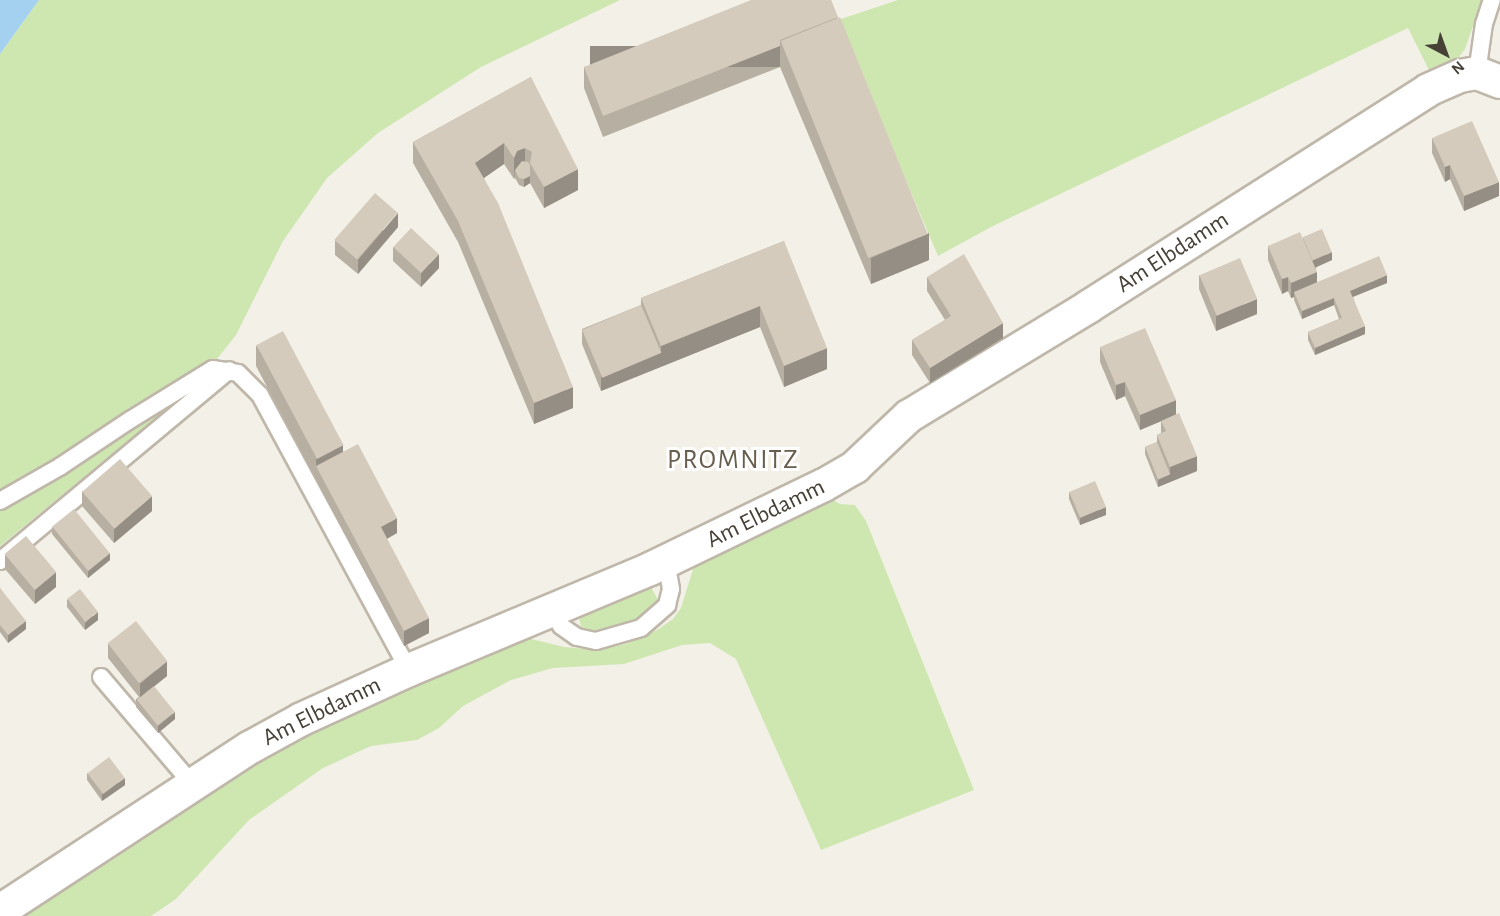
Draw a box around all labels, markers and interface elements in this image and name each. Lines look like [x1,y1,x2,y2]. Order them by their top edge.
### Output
north arrow [1416,24,1476,84]
text: N [1448,58,1467,77]
street label: Am Elbdamm [1111,206,1235,300]
district label: PROMNITZ [667,444,799,476]
street label: Am Elbdamm [702,473,830,555]
street label: Am Elbdamm [258,671,386,753]

